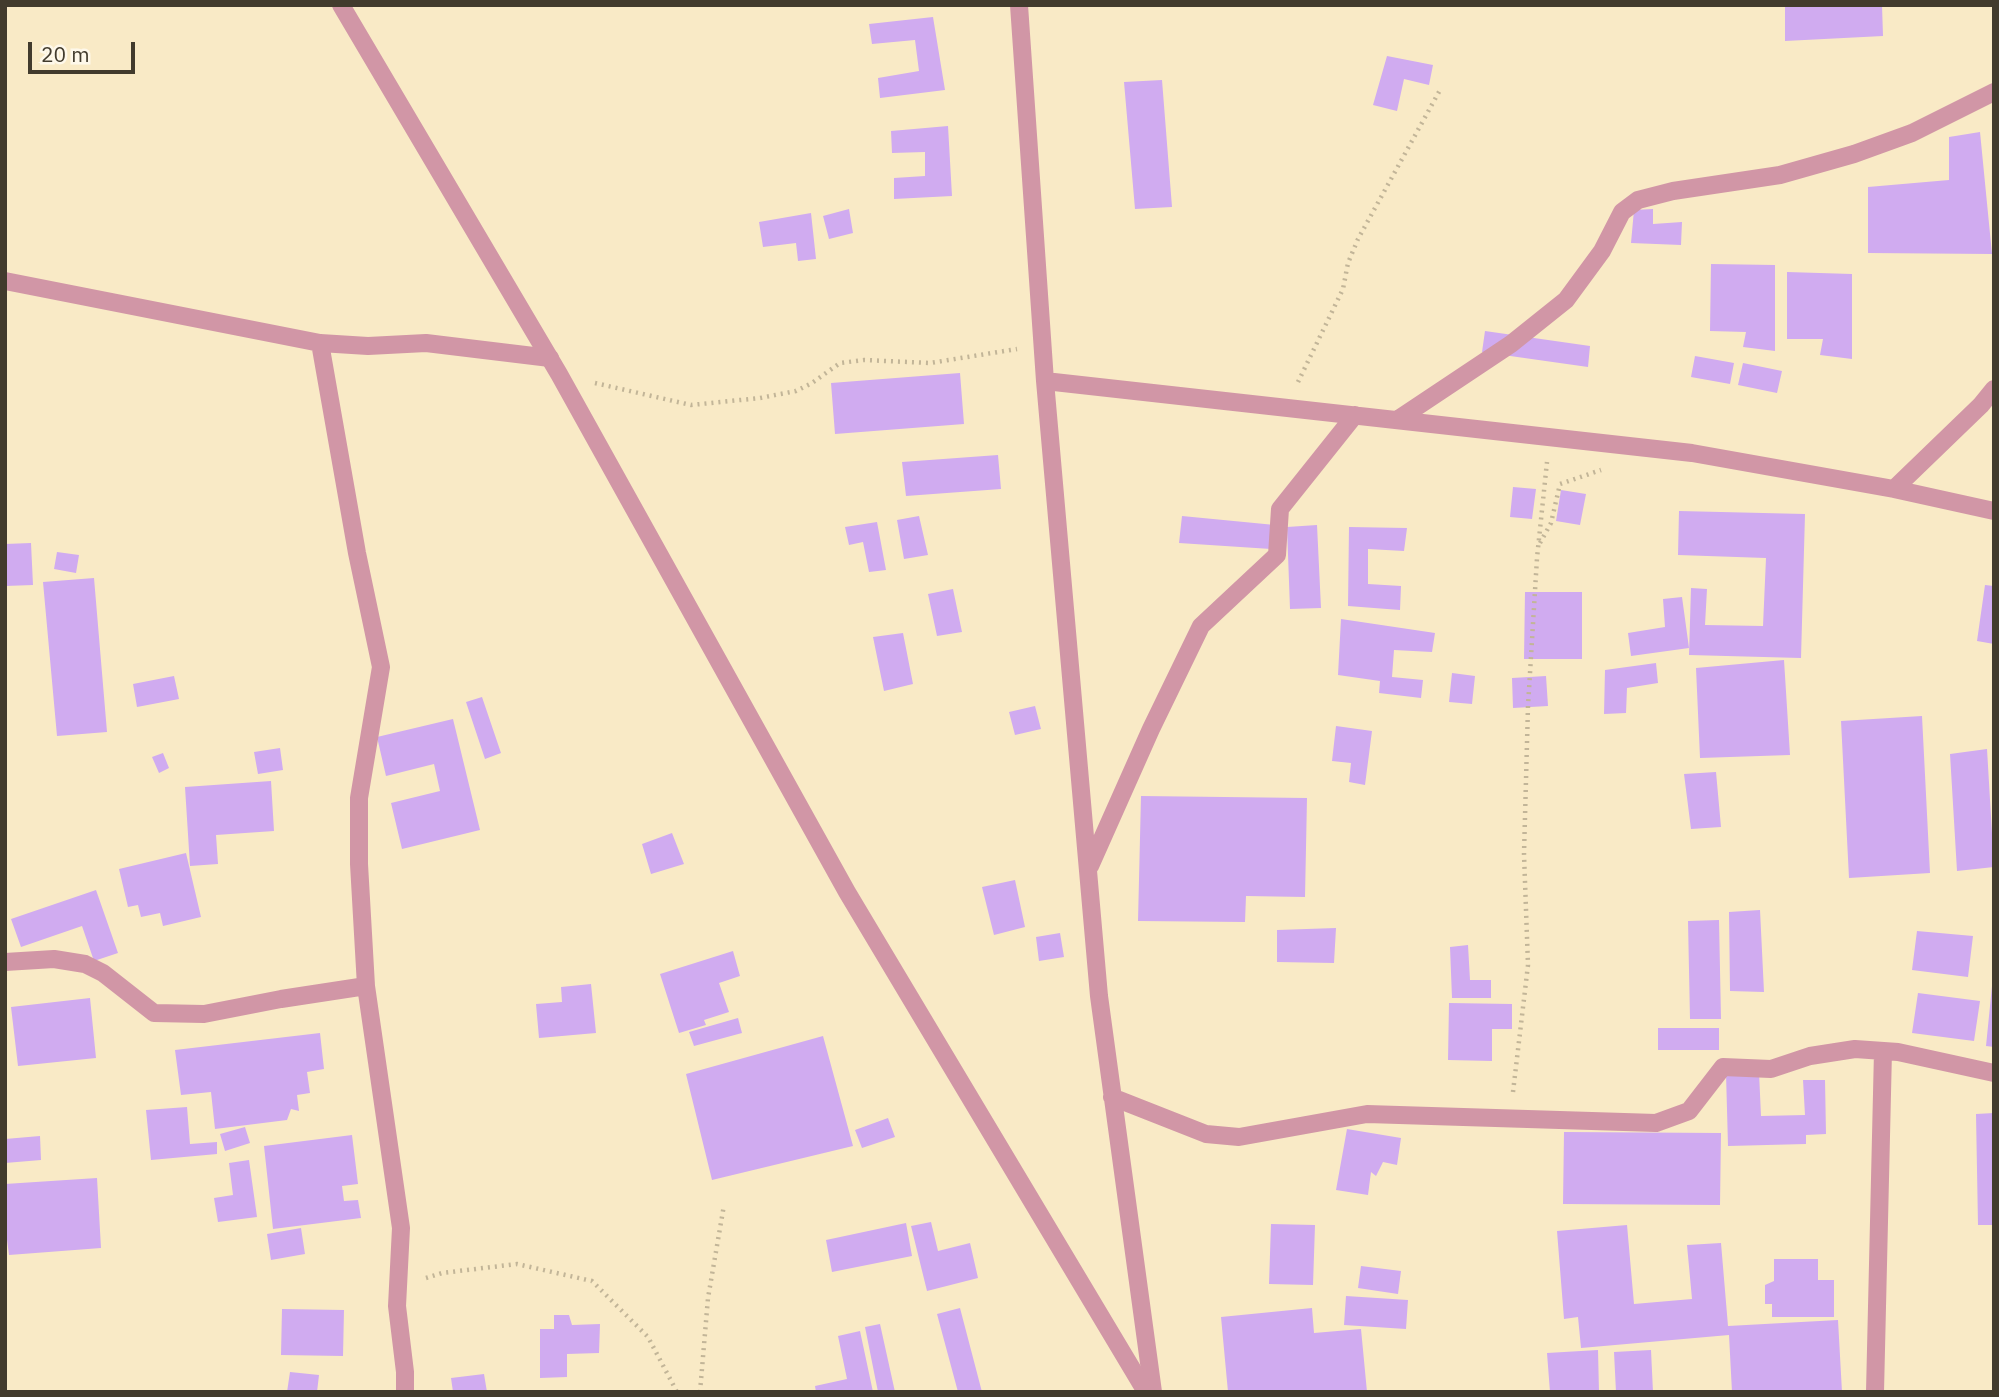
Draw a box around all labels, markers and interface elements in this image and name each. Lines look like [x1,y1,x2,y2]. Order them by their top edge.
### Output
scale bar [32,28,138,72]
text: 20 m [41,40,90,68]

